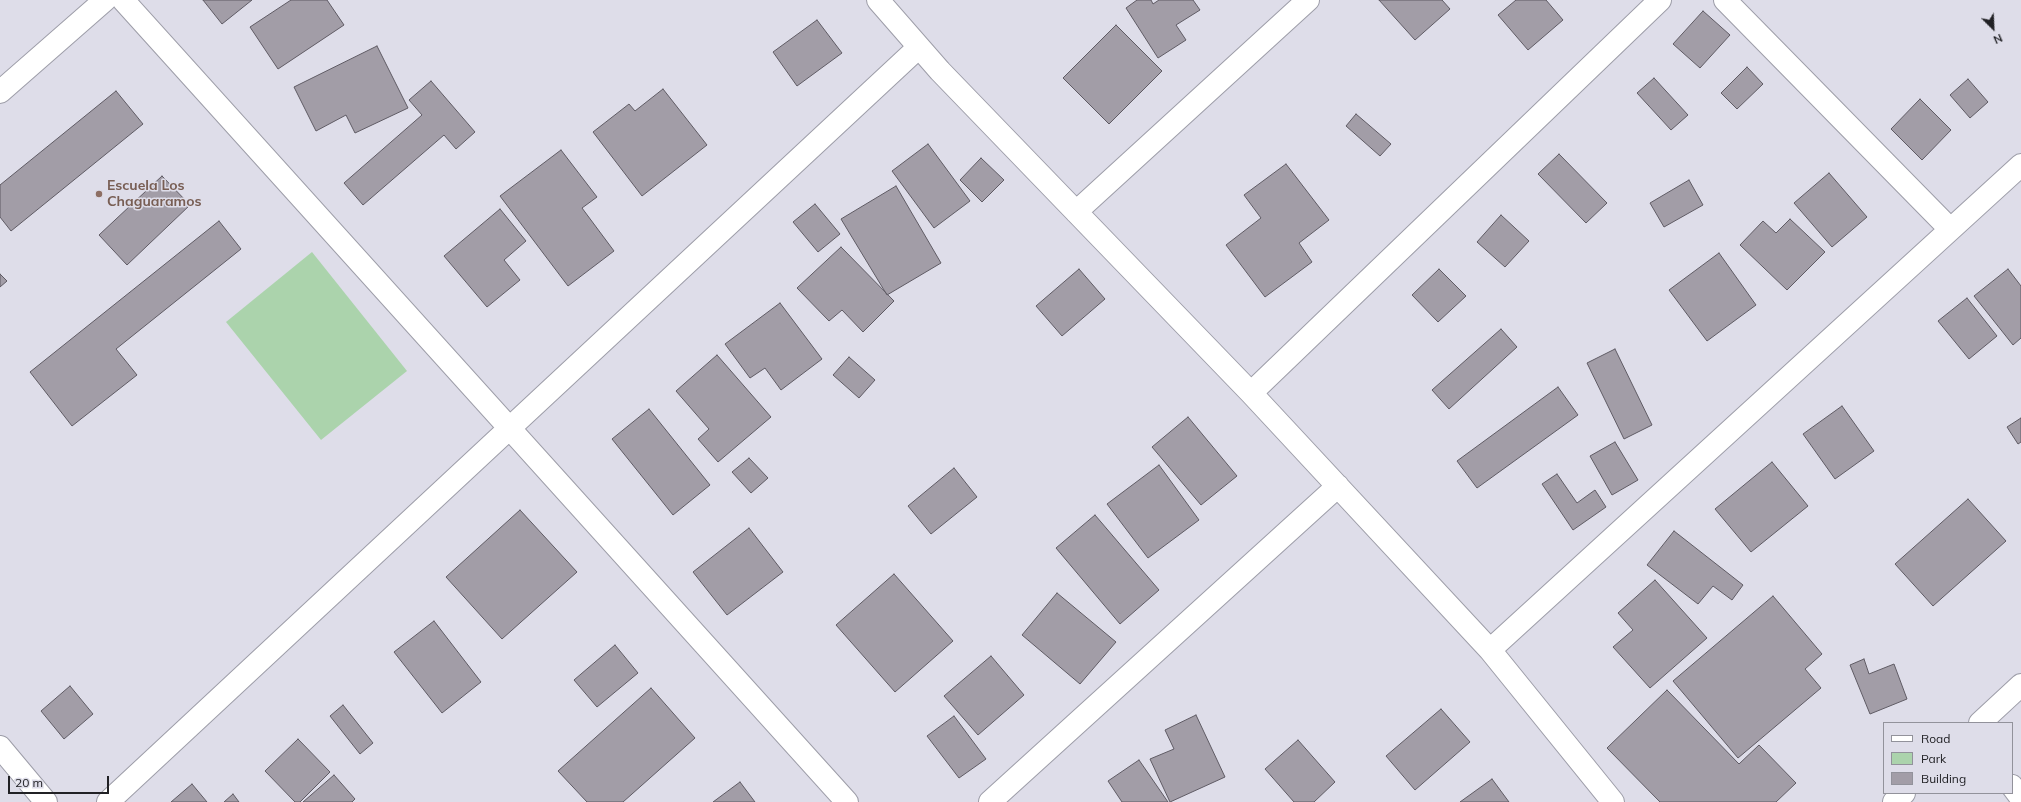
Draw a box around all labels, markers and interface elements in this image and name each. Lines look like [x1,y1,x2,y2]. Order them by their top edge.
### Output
north arrow [1973,8,2013,48]
text: N [1991,31,2005,47]
place label: Escuela Los Chaguaramos [107,178,201,210]
marker: Escuela Los Chaguaramos [94,189,104,199]
legend [1883,722,2013,794]
text: Road [1921,731,1950,746]
text: Park [1921,751,1946,766]
scale bar [10,768,111,794]
text: Building [1921,771,1966,786]
text: 20 m [15,775,43,790]

